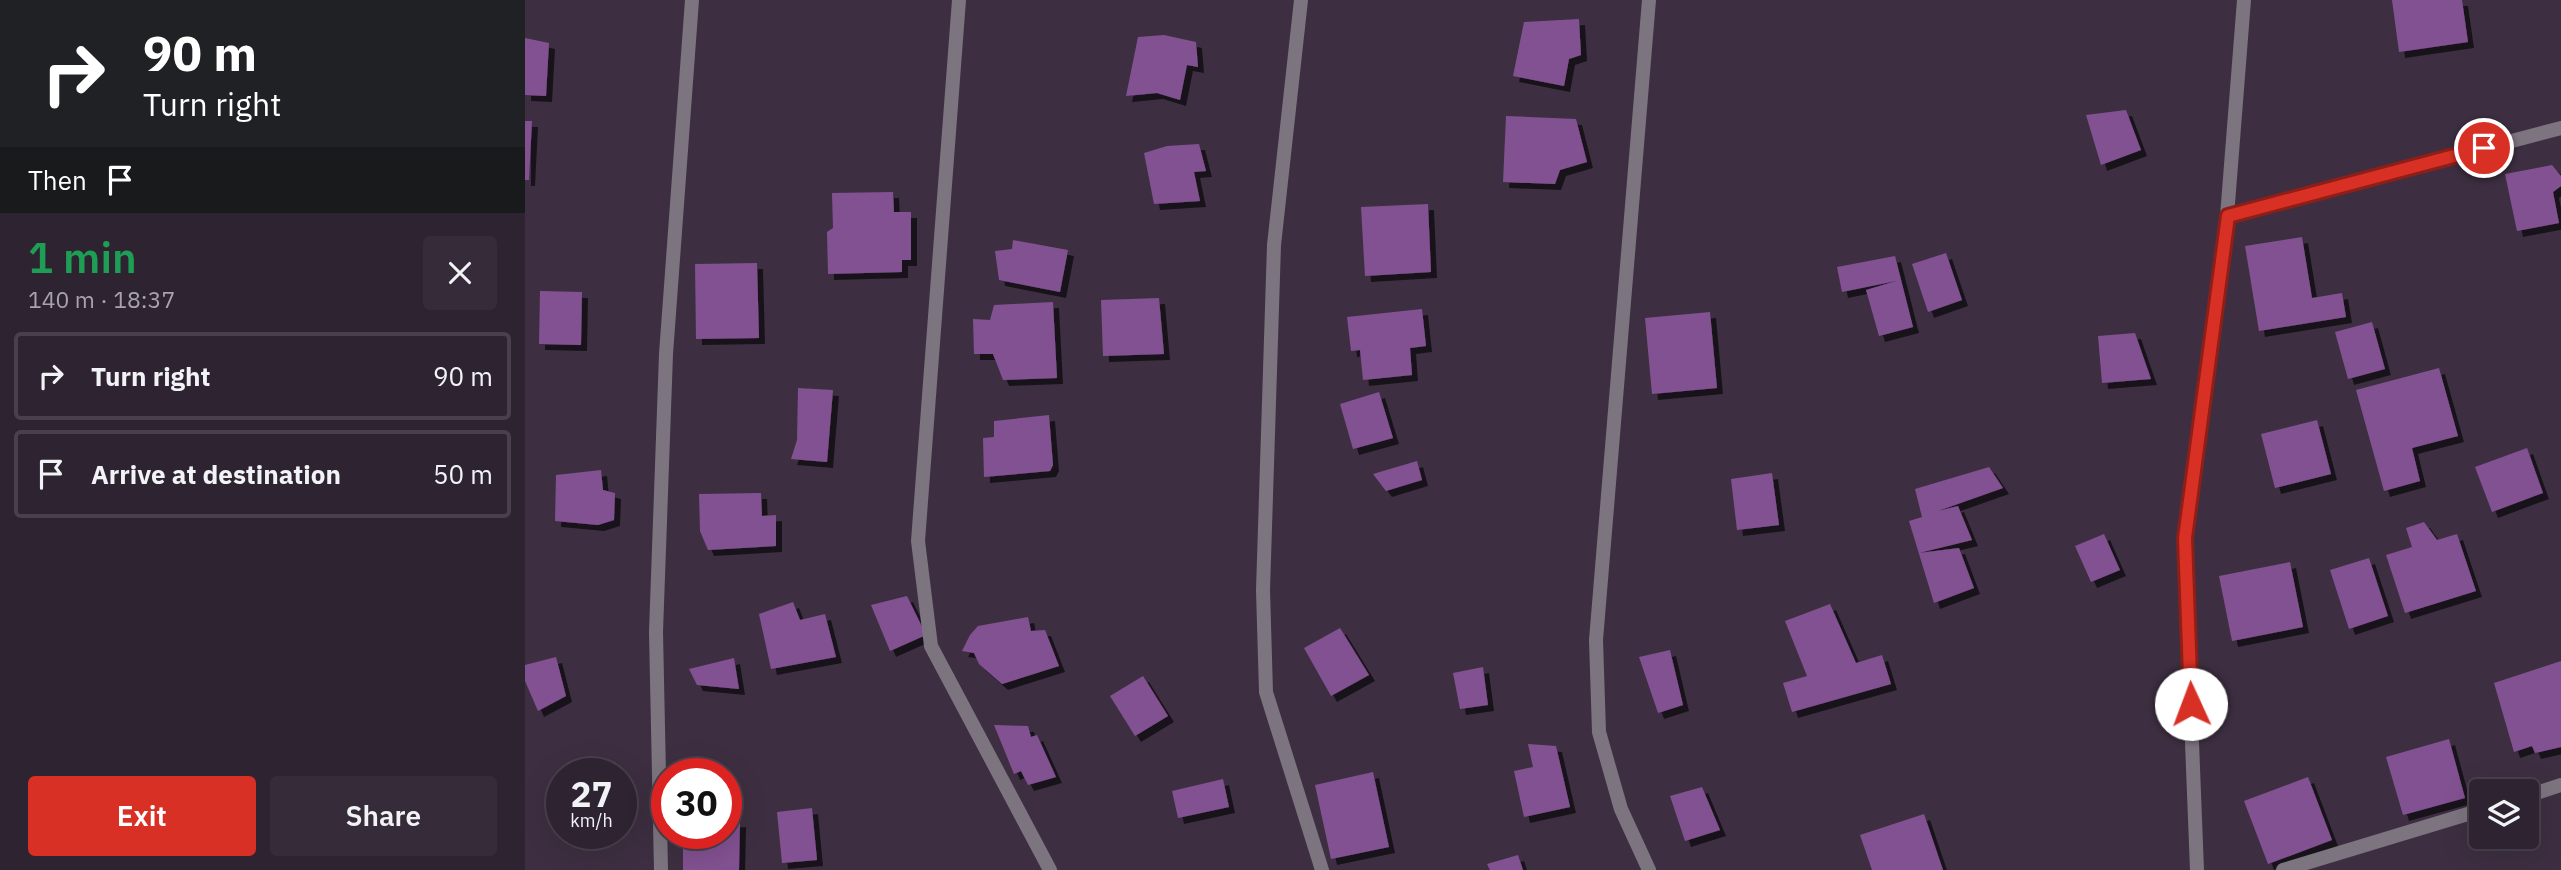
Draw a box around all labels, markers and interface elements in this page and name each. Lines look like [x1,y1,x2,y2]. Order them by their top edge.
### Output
text: 90 m [143,21,257,84]
icon: right [28,28,119,119]
text: Turn right [143,83,281,125]
pin [2454,118,2514,178]
icon: arrive [2465,129,2503,167]
icon: arrive [101,161,139,199]
text: Then [28,163,87,197]
text: 1 min [28,230,137,285]
button: close [423,236,497,310]
text: 140 m · 18:37 [28,284,175,314]
icon: right [32,357,70,395]
text: Turn right [91,359,210,393]
text: 90 m [433,359,493,393]
icon: arrive [32,455,70,493]
text: Arrive at destination [91,457,341,491]
text: 50 m [433,457,493,491]
position arrow [2154,667,2228,741]
speed limit sign: 30 [651,758,742,849]
text: 27 [570,771,613,817]
button: Exit [28,776,256,856]
button: Share [270,776,497,856]
map controls [2469,779,2539,849]
button: layers [2469,779,2539,849]
text: km/h [570,809,613,832]

